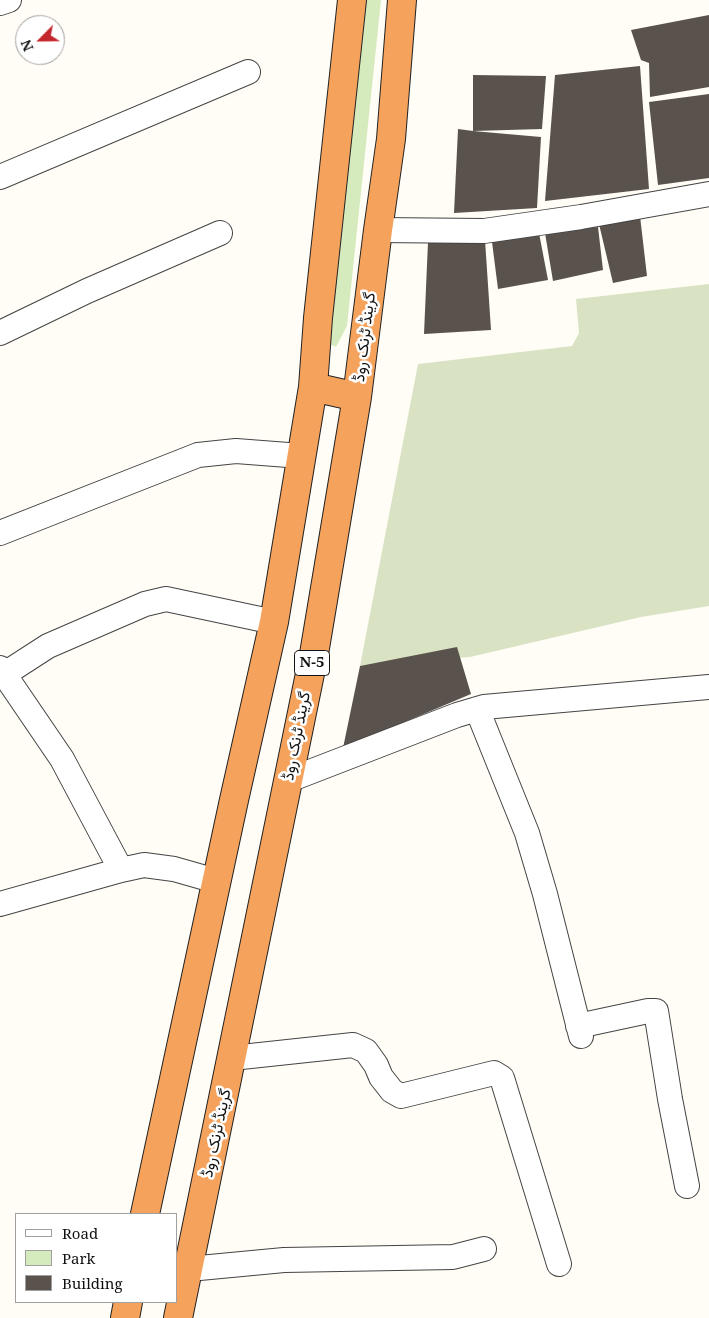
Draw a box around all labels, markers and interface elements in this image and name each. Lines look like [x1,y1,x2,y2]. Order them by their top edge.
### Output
north arrow [15,15,65,65]
text: N [16,37,38,54]
street label: گرینڈ ٹرنک روڈ [350,291,380,383]
road number: N-5 [294,650,330,676]
street label: گرینڈ ٹرنک روڈ [279,690,315,782]
street label: گرینڈ ٹرنک روڈ [198,1087,236,1179]
legend [15,1213,178,1303]
text: Road [62,1223,98,1243]
text: Park [62,1248,95,1268]
text: Building [62,1273,123,1293]

